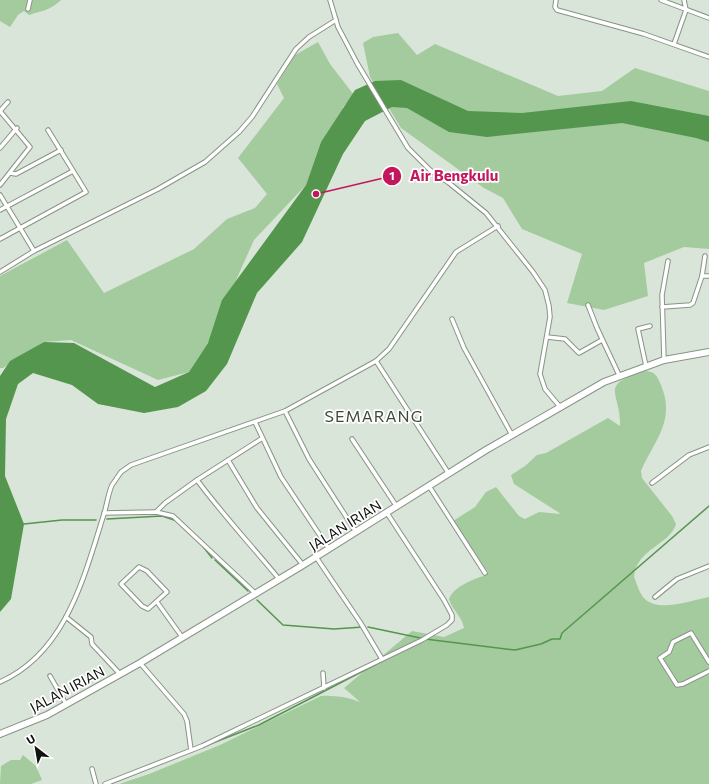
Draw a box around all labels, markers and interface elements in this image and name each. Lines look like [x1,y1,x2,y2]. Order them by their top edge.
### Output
callout: Air Bengkulu [382,163,507,190]
text: Air Bengkulu [410,166,498,184]
text: 1 [389,168,395,182]
district label: SEMARANG [325,406,423,425]
street label: JALAN IRIAN [306,496,384,554]
street label: JALAN IRIAN [27,662,107,716]
north arrow [16,728,56,768]
text: U [24,731,37,747]

